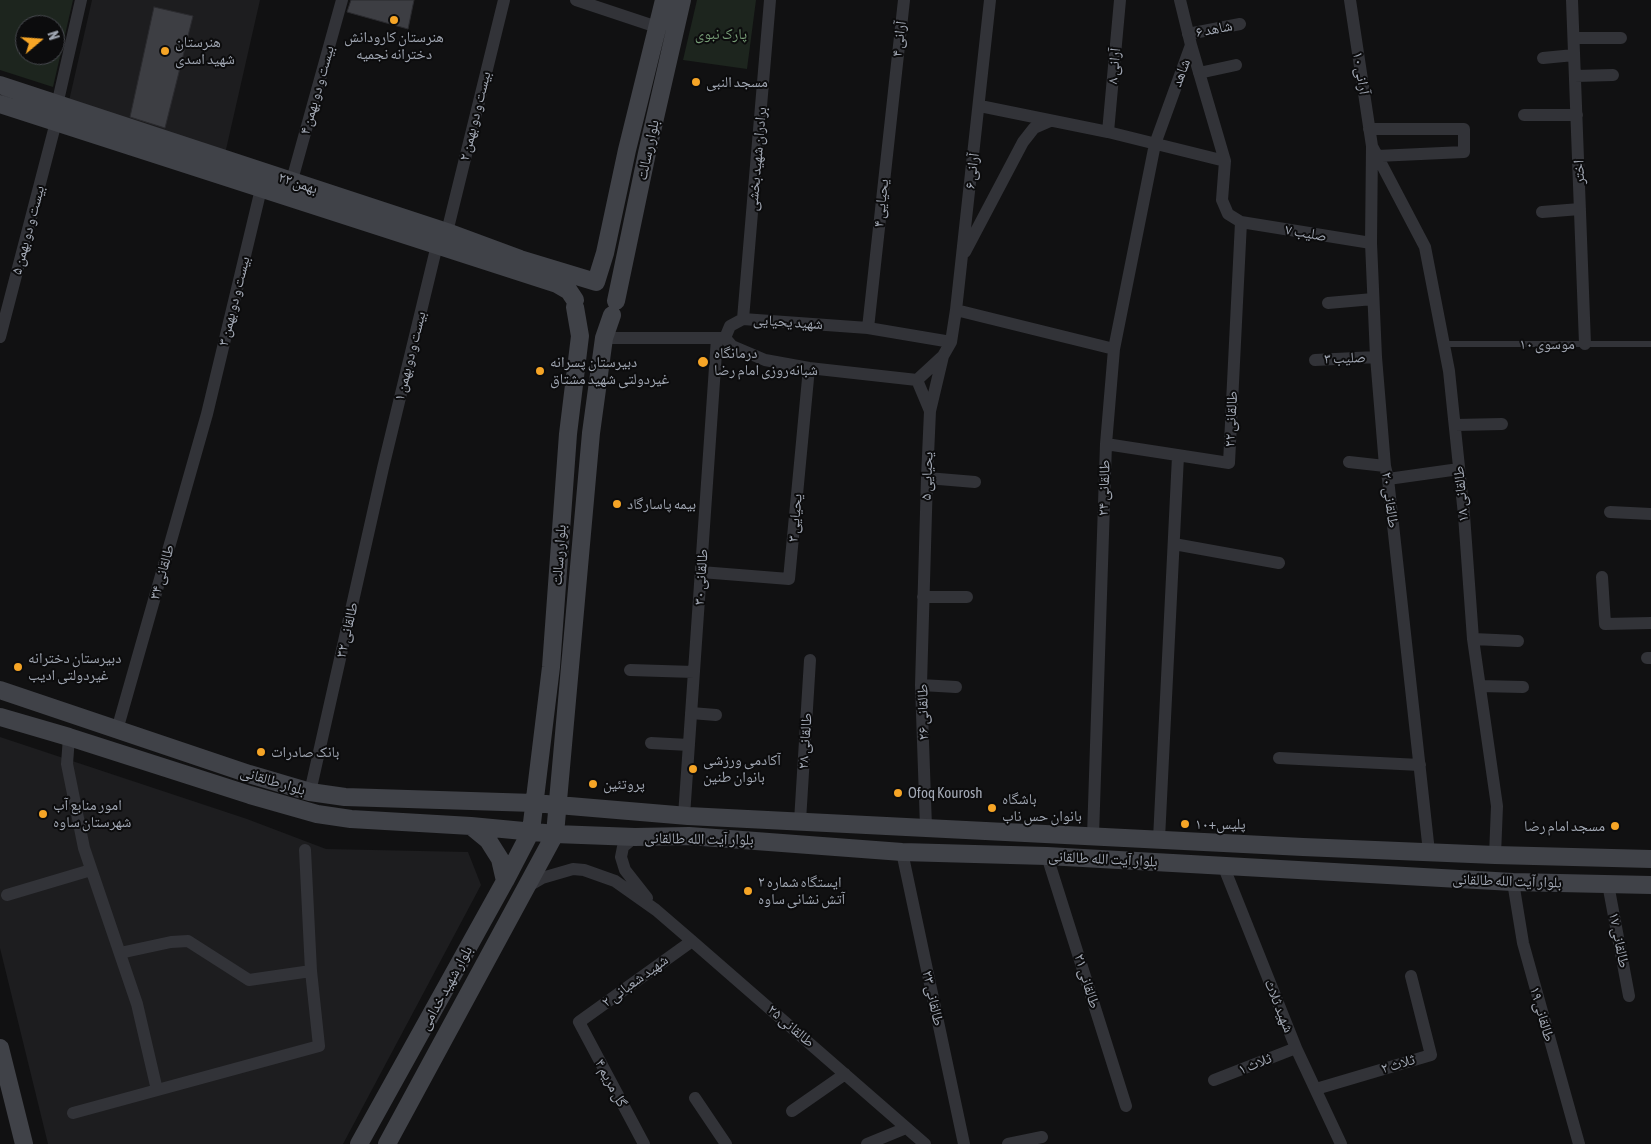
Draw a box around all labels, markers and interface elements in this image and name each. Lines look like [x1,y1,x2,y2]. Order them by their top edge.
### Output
marker: هنرستان کارودانش دخترانه نجمیه [388,14,400,26]
north arrow [15,15,65,65]
street label: شاهد ۶ [1194,17,1234,41]
street label: آرانی ۴ [888,20,910,58]
park label: پارک نبوی [695,25,747,43]
place label: هنرستان کارودانش دخترانه نجمیه [344,28,444,63]
text: N [44,29,62,42]
place label: هنرستان شهید اسدی [175,33,235,68]
street label: بیست و دو بهمن ۴ [296,43,338,137]
marker: هنرستان شهید اسدی [159,45,171,57]
street label: آرانی ۸ [1103,47,1125,85]
street label: آرانی ۱۰ [1349,50,1373,96]
street label: شاهد [1168,57,1194,89]
street label: بیست و دو بهمن ۲ [455,69,495,163]
place label: مسجد النبی [706,73,768,91]
marker: مسجد النبی [690,76,702,88]
street label: برادران شهید بخشی [743,106,771,212]
street label: بلوار رسالت [633,118,663,182]
street label: آرانی ۶ [961,152,983,190]
street label: اختر [1570,159,1588,185]
street label: ۲۲ بهمن [276,168,320,198]
street label: یحیایی ۴ [870,178,892,228]
street label: بیست و دو بهمن ۵ [7,183,49,277]
street label: صلیب ۷ [1284,220,1328,246]
street label: بیست و دو بهمن ۳ [214,254,254,348]
street label: بیست و دو بهمن ۱ [390,309,430,403]
street label: شهید یحیایی [752,311,824,333]
street label: موسوی ۱۰ [1519,335,1575,353]
place label: درمانگاه شبانه‌روزی امام رضا [714,344,818,379]
street label: صلیب ۳ [1324,348,1366,368]
place label: دبیرستان پسرانه غیردولتی شهید مشتاق [550,353,669,388]
marker: درمانگاه شبانه‌روزی امام رضا [696,355,710,369]
marker: دبیرستان پسرانه غیردولتی شهید مشتاق [534,365,546,377]
street label: طالقانی ۲۲ [1221,390,1241,448]
street label: یحیایی ۵ [917,451,937,501]
street label: طالقانی ۲۴ [1094,459,1114,517]
street label: طالقانی ۱۸ [1450,465,1472,523]
street label: طالقانی ۲۰ [1378,471,1402,529]
street label: یحیایی ۳ [784,493,806,543]
place label: بیمه پاسارگاد [627,495,696,513]
marker: بیمه پاسارگاد [611,498,623,510]
street label: بلوار رسالت [548,524,570,586]
street label: طالقانی ۳۴ [146,542,178,602]
street label: طالقانی ۳۰ [690,548,712,606]
street label: طالقانی ۳۲ [332,600,362,660]
place label: دبیرستان دخترانه غیردولتی ادیب [28,649,121,684]
marker: دبیرستان دخترانه غیردولتی ادیب [12,661,24,673]
street label: طالقانی ۲۶ [914,684,932,740]
street label: طالقانی ۲۸ [794,712,816,770]
place label: بانک صادرات [271,743,339,761]
marker: بانک صادرات [255,746,267,758]
place label: آکادمی ورزشی بانوان طنین [703,751,781,786]
street label: بلوار طالقانی [238,763,308,799]
marker: آکادمی ورزشی بانوان طنین [687,763,699,775]
place label: پروتئین [603,775,645,793]
marker: پروتئین [587,778,599,790]
place label: Ofoq Kourosh [908,784,983,802]
marker: Ofoq Kourosh [892,787,904,799]
place label: باشگاه بانوان حس ناب [1002,790,1082,825]
place label: امور منابع آب شهرستان ساوه [53,796,131,831]
marker: باشگاه بانوان حس ناب [986,802,998,814]
marker: امور منابع آب شهرستان ساوه [37,808,49,820]
place label: پلیس+۱۰ [1195,815,1246,833]
place label: مسجد امام رضا [1524,817,1605,835]
marker: پلیس+۱۰ [1179,818,1191,830]
marker: مسجد امام رضا [1609,820,1621,832]
street label: بلوار آیت الله طالقانی [644,829,754,849]
street label: بلوار آیت الله طالقانی [1048,847,1158,871]
street label: بلوار آیت الله طالقانی [1452,870,1562,892]
place label: ایستگاه شماره ۲ آتش نشانی ساوه [758,873,845,908]
marker: ایستگاه شماره ۲ آتش نشانی ساوه [742,885,754,897]
street label: طالقانی ۱۷ [1605,911,1633,969]
street label: بلوار شهید خدامی [415,943,477,1033]
street label: شهید شعبانی ۲ [598,951,672,1011]
street label: طالقانی ۲۱ [1070,951,1104,1011]
street label: طالقانی ۲۳ [918,969,948,1027]
street label: شهید ثلاث [1260,977,1298,1035]
street label: طالقانی ۱۹ [1526,984,1558,1044]
street label: طالقانی ۲۵ [764,1001,818,1051]
street label: ثلاث ۱ [1236,1049,1274,1079]
street label: ثلاث ۲ [1379,1050,1417,1078]
street label: گل مریم ۴ [591,1056,631,1110]

